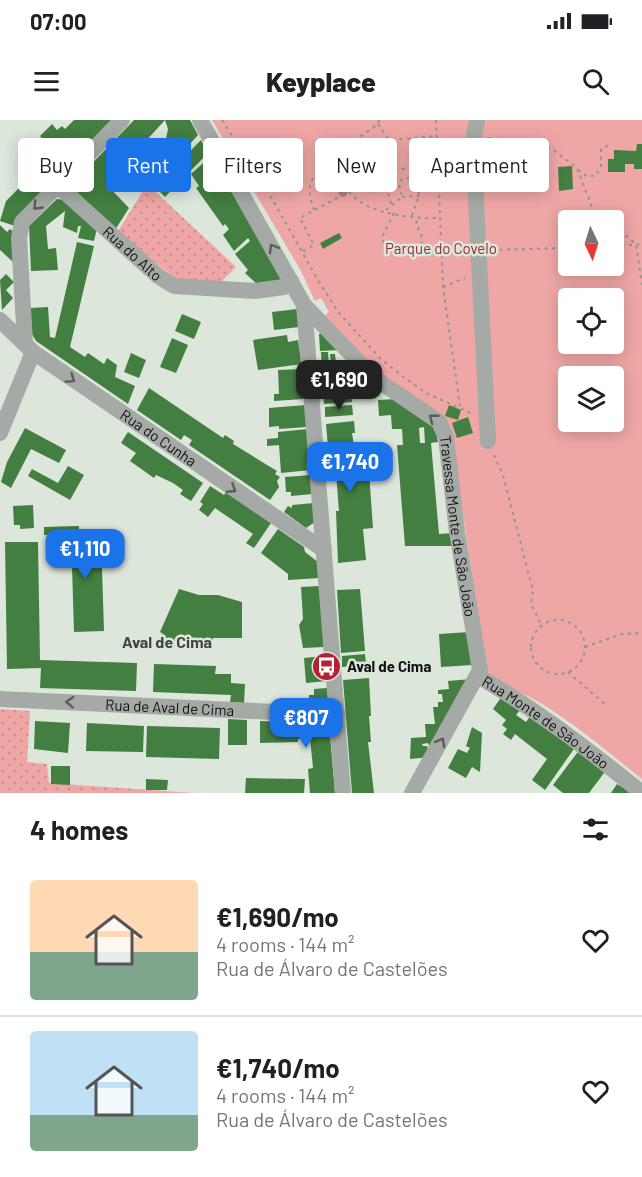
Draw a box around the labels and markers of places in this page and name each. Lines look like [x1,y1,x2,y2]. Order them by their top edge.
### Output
pin: €1,690 [290,360,388,411]
pin: €1,740 [301,442,399,493]
pin: €1,110 [36,529,134,580]
bus stop icon: Aval de Cima [310,650,342,682]
place label: Aval de Cima [347,657,431,675]
pin: €807 [270,698,342,749]

